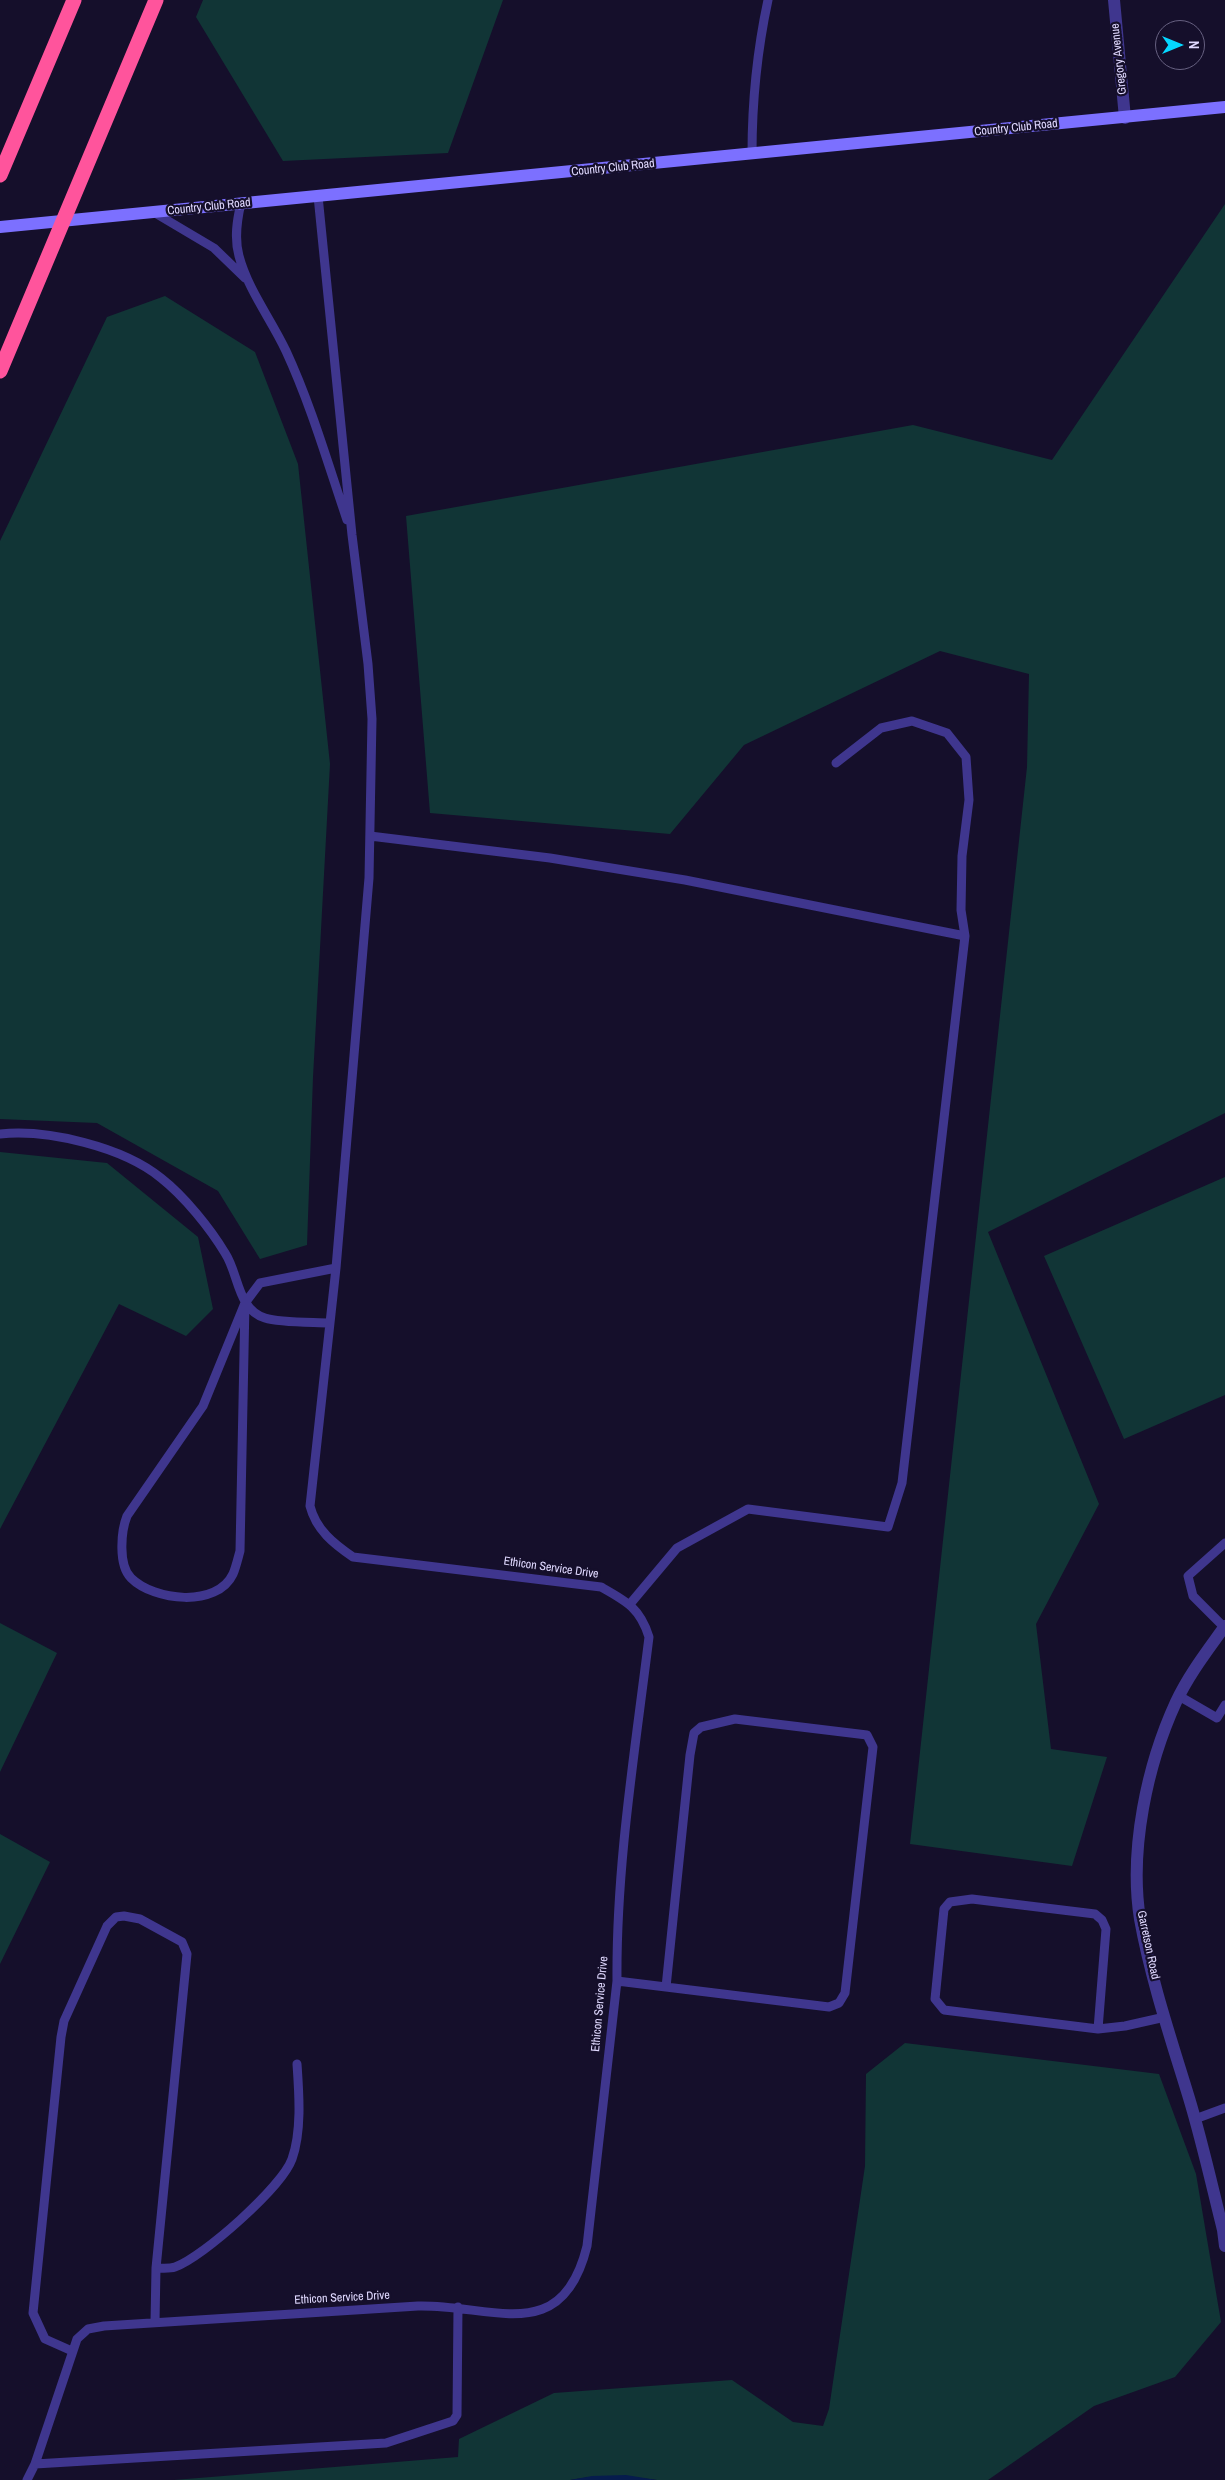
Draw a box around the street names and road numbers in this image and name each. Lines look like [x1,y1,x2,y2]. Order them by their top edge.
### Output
street label: Gregory Avenue [1108,23,1130,95]
street label: Country Club Road [974,116,1058,140]
street label: Country Club Road [571,156,655,180]
street label: Country Club Road [167,195,251,219]
street label: Ethicon Service Drive [503,1554,599,1582]
street label: Garretson Road [1134,1909,1162,1981]
street label: Ethicon Service Drive [589,1956,611,2052]
street label: Ethicon Service Drive [294,2288,390,2308]

